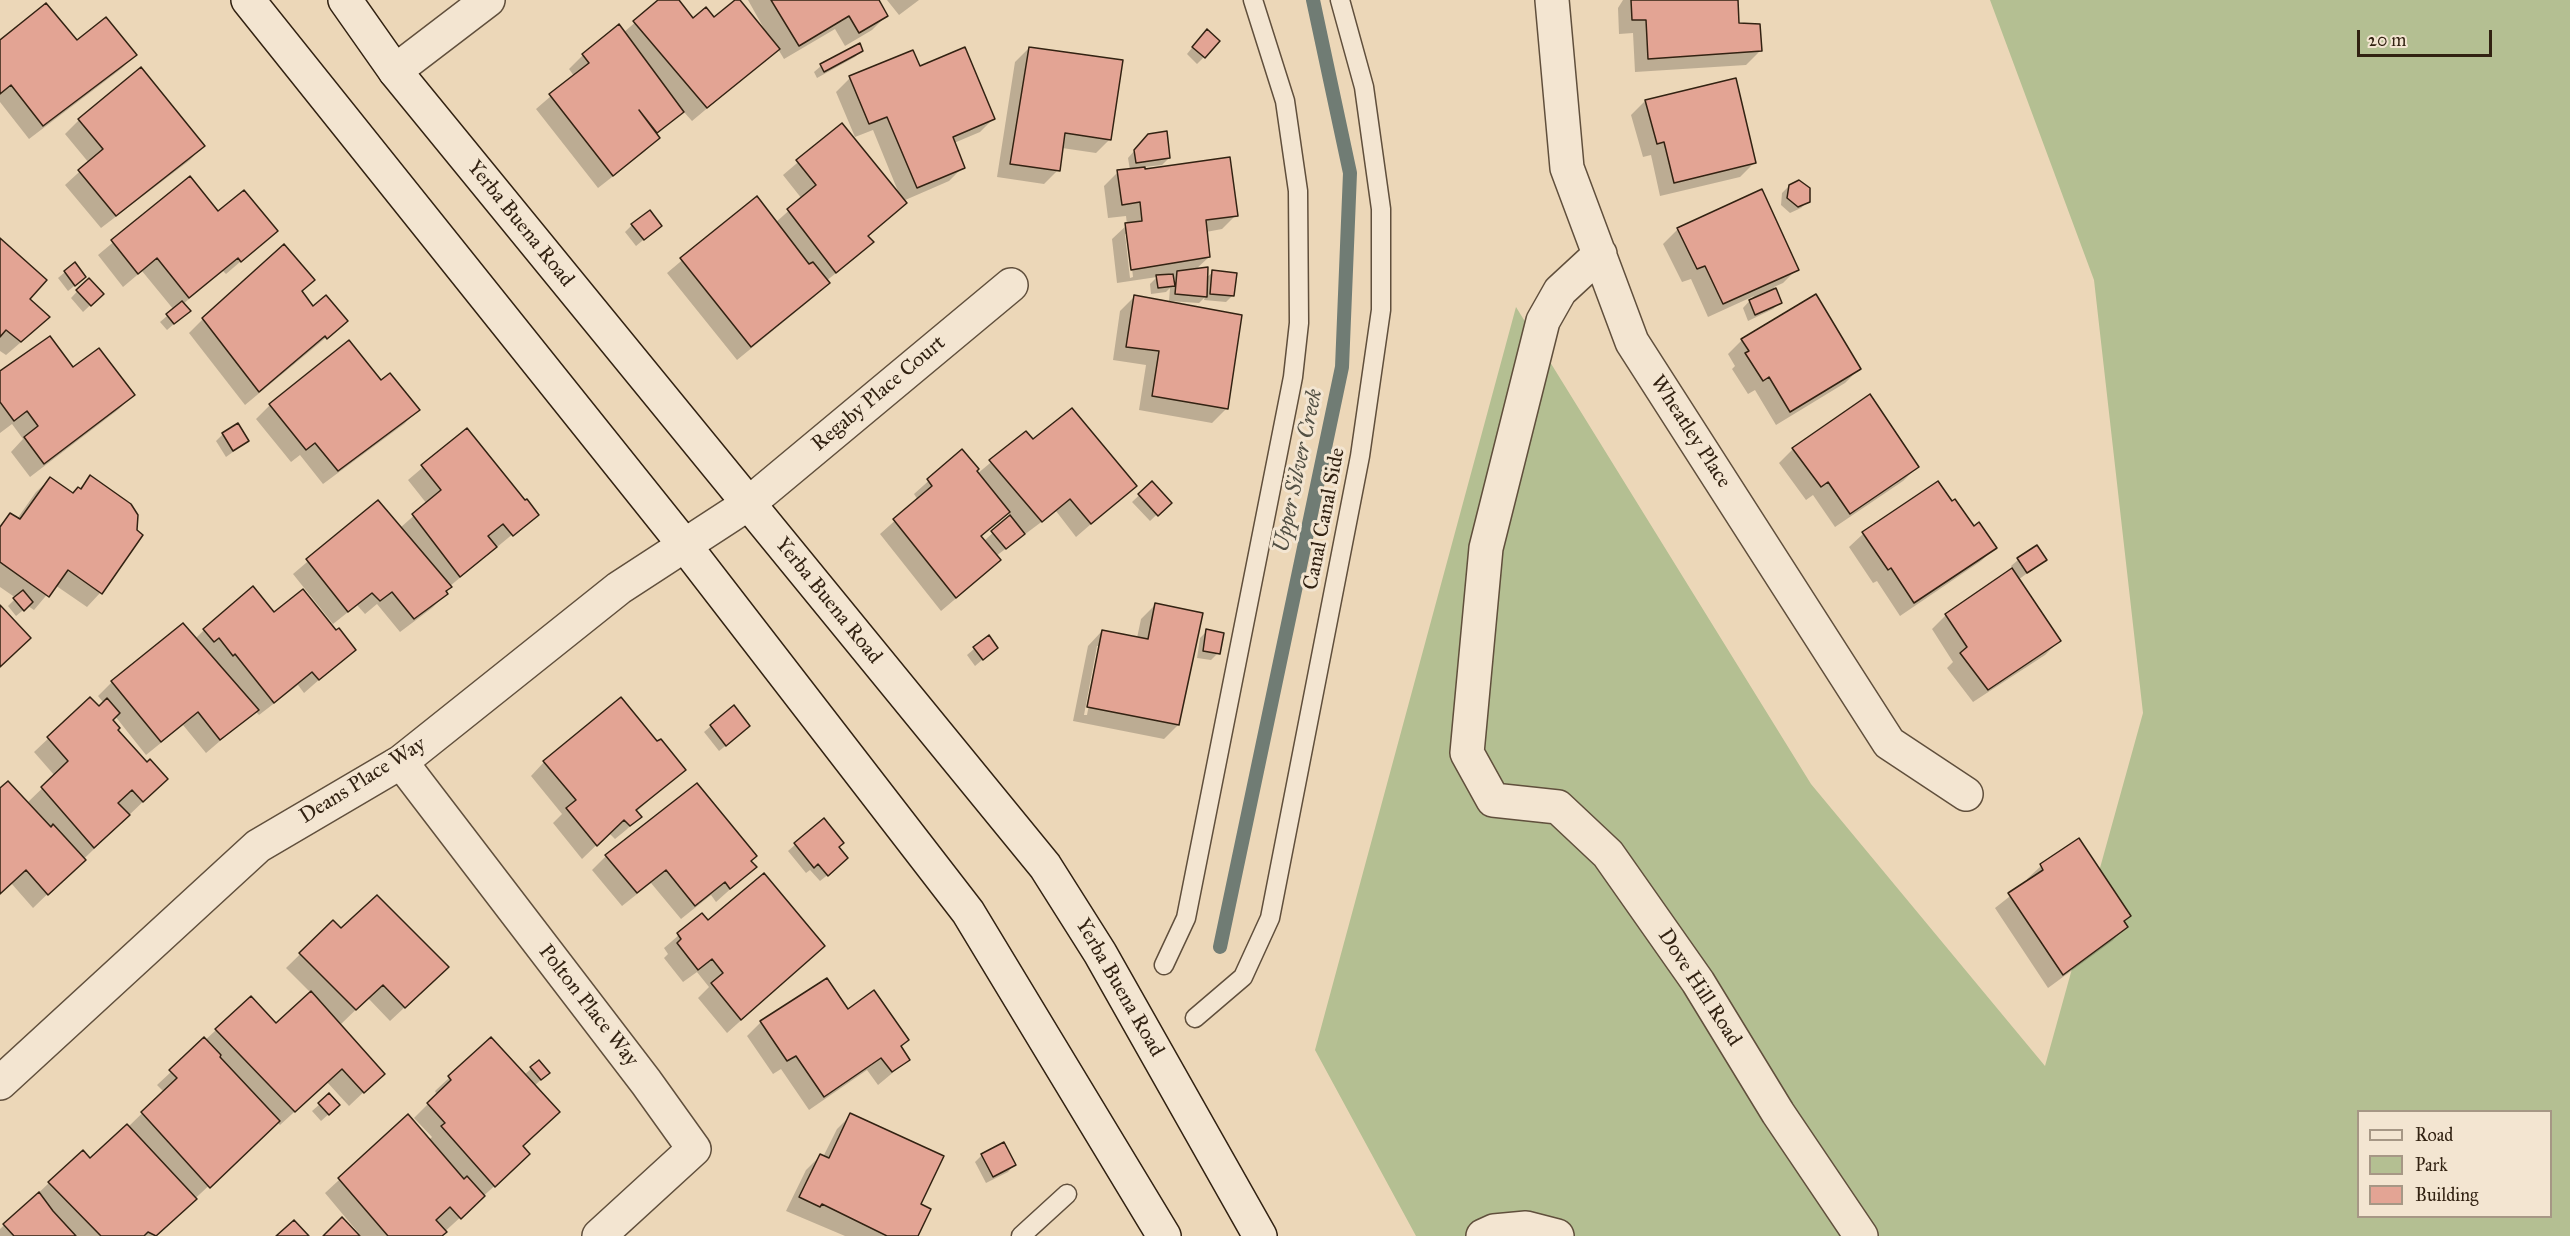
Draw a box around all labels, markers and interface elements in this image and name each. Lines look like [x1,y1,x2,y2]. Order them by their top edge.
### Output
scale bar [2360,18,2495,56]
text: 20 m [2368,29,2406,51]
street label: Yerba Buena Road [461,156,579,292]
street label: Regaby Place Court [807,331,951,457]
street label: Wheatley Place [1644,371,1736,493]
water label: Upper Silver Creek [1269,387,1329,555]
street label: Canal Canal Side [1299,446,1351,592]
street label: Yerba Buena Road [769,533,887,669]
street label: Deans Place Way [295,732,431,830]
street label: Yerba Buena Road [1069,914,1169,1062]
street label: Dove Hill Road [1652,925,1746,1051]
street label: Polton Place Way [533,940,643,1072]
legend [2357,1110,2552,1218]
text: Road [2415,1124,2453,1146]
text: Park [2415,1154,2448,1176]
text: Building [2415,1184,2478,1206]

